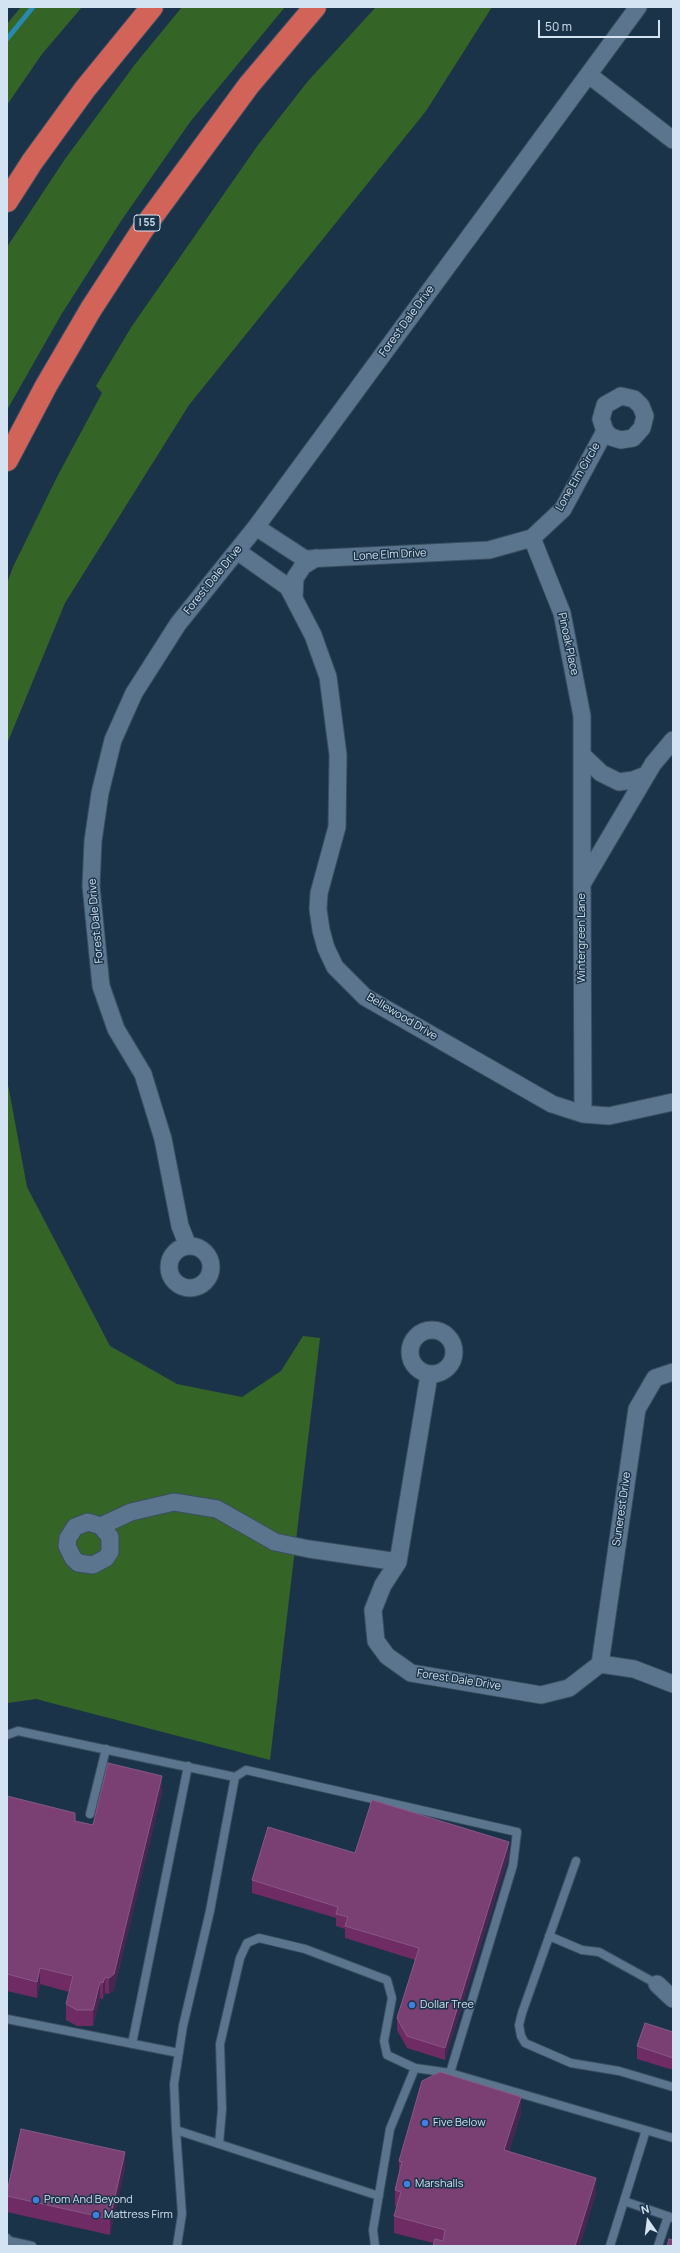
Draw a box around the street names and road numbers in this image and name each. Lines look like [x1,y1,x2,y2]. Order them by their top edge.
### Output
road number: I 55 [134,215,160,231]
street label: Forest Dale Drive [377,283,437,359]
street label: Lone Elm Circle [553,440,603,514]
street label: Forest Dale Drive [181,543,245,617]
street label: Lone Elm Drive [353,546,427,564]
street label: Pinoak Place [555,611,581,677]
street label: Forest Dale Drive [86,878,106,964]
street label: Wintergreen Lane [575,893,589,983]
street label: Bellewood Drive [364,991,440,1043]
street label: Sunerest Drive [610,1471,634,1547]
street label: Forest Dale Drive [416,1667,502,1693]

